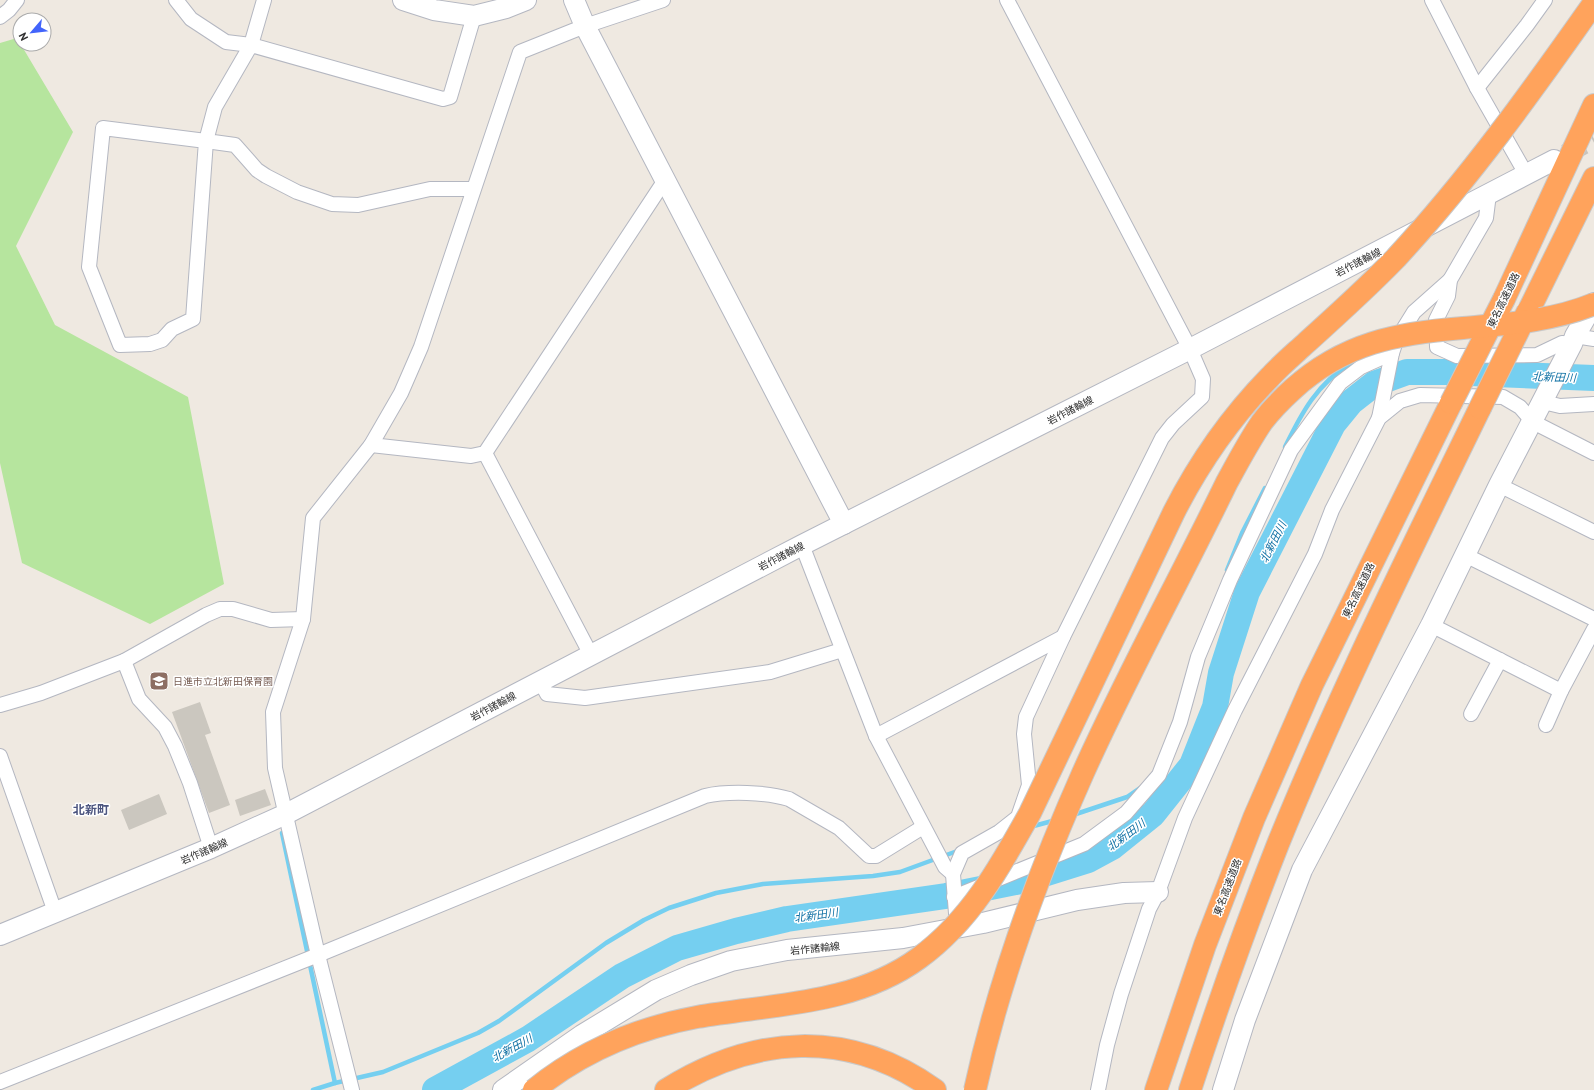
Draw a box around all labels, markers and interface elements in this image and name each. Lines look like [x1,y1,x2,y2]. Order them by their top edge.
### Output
north arrow [12,12,52,52]
text: N [15,30,31,43]
street label: 岩作諸輪線 [1333,245,1383,280]
street label: 東名高速道路 [1484,270,1522,330]
water label: 北新田川 [1532,369,1577,385]
street label: 岩作諸輪線 [1045,393,1095,428]
water label: 北新田川 [1257,518,1290,565]
street label: 岩作諸輪線 [756,539,806,574]
street label: 東名高速道路 [1339,560,1377,620]
school or university icon: 日進市立北新田保育園 [148,670,170,692]
place label: 日進市立北新田保育園 [173,675,273,688]
street label: 岩作諸輪線 [468,689,518,724]
district label: 北新町 [73,802,109,817]
water label: 北新田川 [1104,816,1149,854]
street label: 岩作諸輪線 [179,836,230,867]
street label: 東名高速道路 [1211,857,1244,918]
water label: 北新田川 [793,905,840,925]
street label: 岩作諸輪線 [790,939,841,958]
water label: 北新田川 [489,1031,536,1065]

